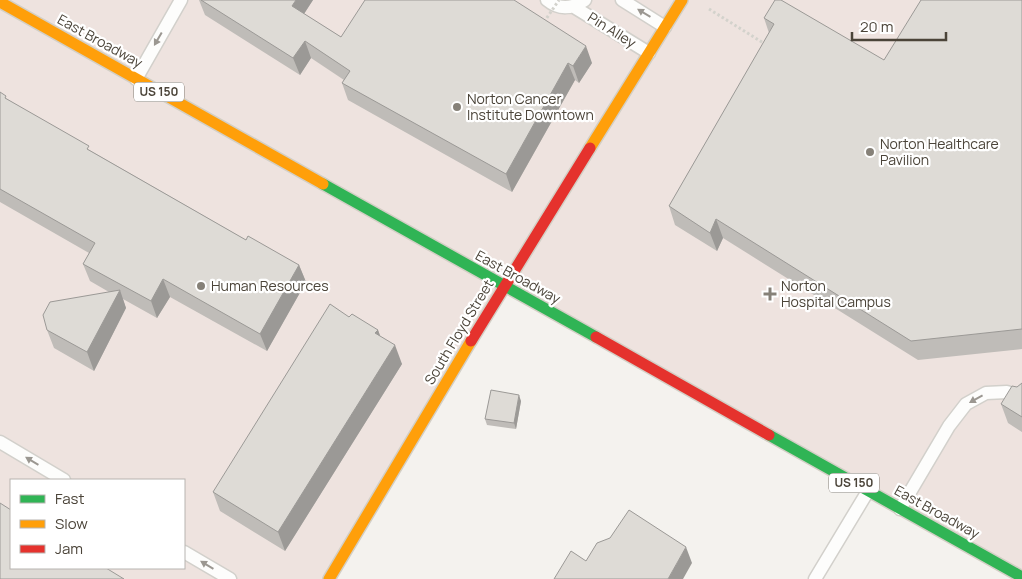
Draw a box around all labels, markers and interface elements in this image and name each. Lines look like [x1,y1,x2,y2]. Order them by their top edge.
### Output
street label: Pin Alley [584,7,641,52]
street label: East Broadway [54,9,147,72]
one-way arrow [637,9,650,18]
scale bar [852,10,946,42]
text: 20 m [860,16,893,37]
one-way arrow [154,32,162,47]
road number: US 150 [134,82,184,101]
place label: Norton Cancer Institute Downtown [467,89,594,124]
marker: Norton Cancer Institute Downtown [451,101,463,113]
place label: Norton Healthcare Pavilion [880,134,999,169]
marker: Norton Healthcare Pavilion [864,146,876,158]
street label: East Broadway [472,245,565,308]
street label: South Floyd Street [420,275,498,388]
place label: Human Resources [211,276,329,295]
place label: Norton Hospital Campus [781,276,891,311]
marker: Human Resources [195,280,207,292]
marker: Norton Hospital Campus [763,287,777,301]
one-way arrow [969,394,982,403]
one-way arrow [26,457,39,466]
road number: US 150 [829,473,879,492]
legend [10,479,185,569]
street label: East Broadway [891,480,984,543]
text: Fast [55,488,84,509]
text: Slow [55,513,88,534]
text: Jam [55,538,83,559]
one-way arrow [200,561,213,570]

